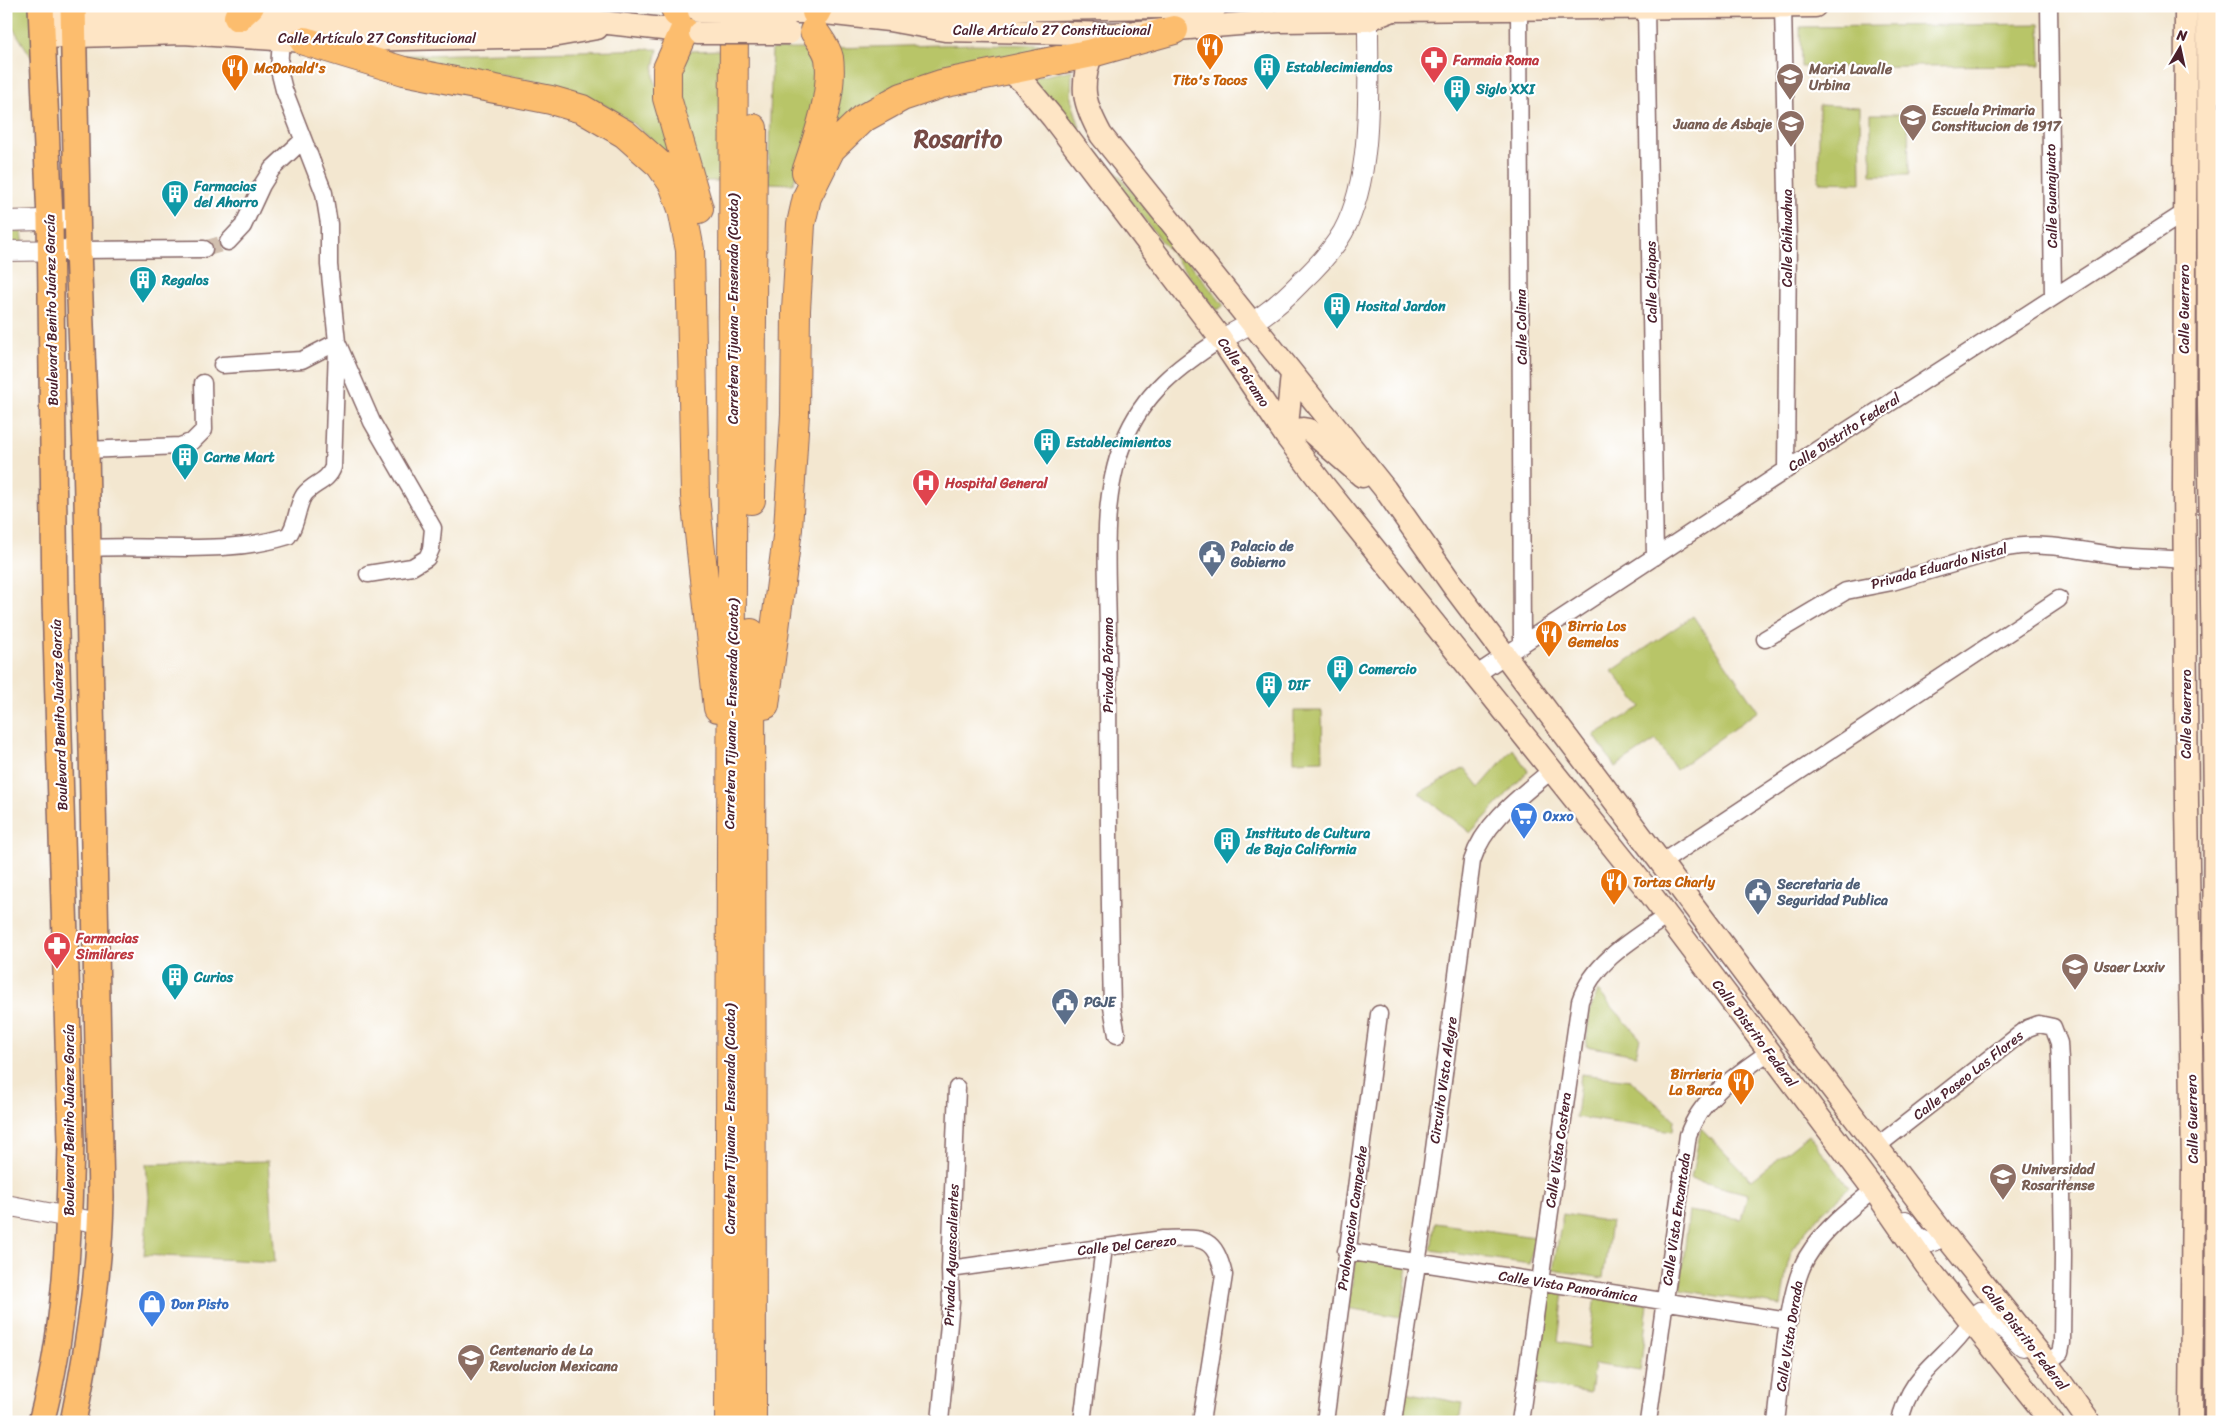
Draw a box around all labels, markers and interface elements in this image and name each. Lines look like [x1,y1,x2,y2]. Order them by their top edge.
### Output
street label: Calle Artículo 27 Constitucional [953,18,1152,43]
north arrow [2156,22,2206,72]
text: N [2174,22,2189,49]
street label: Calle Artículo 27 Constitucional [278,26,477,51]
restaurant icon: Tito's Tacos [1195,32,1225,71]
pharmacy icon: Farmaia Roma [1419,45,1449,84]
place label: Farmaia Roma [1452,48,1540,73]
building icon: Establecimiendos [1252,52,1282,91]
restaurant icon: McDonald's [220,53,250,92]
place label: Establecimiendos [1286,55,1393,80]
place label: McDonald's [253,56,326,81]
place label: MariA Lavalle Urbina [1808,57,1893,98]
school or university icon: MariA Lavalle Urbina [1775,62,1805,101]
place label: Tito's Tacos [1173,68,1248,93]
building icon: Siglo XXI [1442,74,1472,113]
place label: Siglo XXI [1475,77,1536,102]
place label: Escuela Primaria Constitucion de 1917 [1931,98,2062,139]
school or university icon: Escuela Primaria Constitucion de 1917 [1898,103,1928,142]
school or university icon: Juana de Asbaje [1776,109,1806,148]
place label: Juana de Asbaje [1673,112,1772,137]
district label: Rosarito [913,118,1003,160]
street label: Calle Guanajuato [2038,143,2065,249]
place label: Farmacias del Ahorro [193,174,258,215]
building icon: Farmacias del Ahorro [160,179,190,218]
street label: Calle Chihuahua [1775,189,1800,287]
street label: Carretera Tijuana - Ensenada (Cuota) [721,193,746,424]
street label: Boulevard Benito Juárez García [37,213,66,406]
street label: Calle Chiapas [1638,240,1665,323]
street label: Calle Guerrero [2172,264,2197,354]
building icon: Regalos [128,265,158,304]
place label: Regalos [161,268,209,293]
street label: Calle Colima [1508,288,1535,365]
building icon: Hosital Jardon [1322,291,1352,330]
place label: Hosital Jardon [1355,294,1446,319]
street label: Calle Páramo [1211,332,1276,413]
street label: Calle Distrito Federal [1783,386,1907,478]
building icon: Establecimientos [1032,427,1062,466]
place label: Establecimientos [1066,430,1171,455]
building icon: Carne Mart [170,442,200,481]
place label: Carne Mart [203,445,276,470]
hospital icon: Hospital General [911,468,941,507]
place label: Hospital General [944,471,1048,496]
place label: Palacio de Gobierno [1230,534,1295,575]
street label: Privada Eduardo Nistal [1868,536,2011,597]
public building icon: Palacio de Gobierno [1197,539,1227,578]
street label: Carretera Tijuana - Ensenada (Cuota) [717,598,746,829]
place label: Birria Los Gemelos [1567,614,1626,655]
street label: Privada Páramo [1096,617,1121,713]
street label: Boulevard Benito Juárez García [44,618,75,811]
restaurant icon: Birria Los Gemelos [1534,619,1564,658]
building icon: Comercio [1325,654,1355,693]
place label: Comercio [1358,657,1417,682]
street label: Calle Guerrero [2174,669,2199,759]
building icon: DIF [1254,670,1284,709]
place label: DIF [1288,673,1311,698]
supermarket icon: Oxxo [1509,801,1539,840]
place label: Oxxo [1542,804,1574,829]
place label: Instituto de Cultura de Baja California [1245,821,1370,862]
building icon: Instituto de Cultura de Baja California [1212,826,1242,865]
restaurant icon: Tortas Charly [1599,867,1629,906]
place label: Tortas Charly [1633,870,1716,895]
place label: Secretaria de Seguridad Publica [1776,872,1888,913]
public building icon: Secretaria de Seguridad Publica [1743,877,1773,916]
place label: Farmacias Similares [75,926,139,967]
pharmacy icon: Farmacias Similares [42,931,72,970]
school or university icon: Usaer Lxxiv [2060,952,2090,991]
place label: Usaer Lxxiv [2094,955,2166,980]
building icon: Curios [160,962,190,1001]
place label: Curios [193,965,234,990]
street label: Calle Distrito Federal [1705,974,1804,1094]
public building icon: PGJE [1050,987,1080,1026]
place label: PGJE [1084,990,1117,1015]
street label: Carretera Tijuana - Ensenada (Cuota) [718,1003,743,1234]
street label: Circuito Vista Alegre [1422,1015,1465,1145]
street label: Boulevard Benito Juárez García [57,1023,82,1216]
street label: Calle Paseo Las Flores [1907,1024,2030,1127]
place label: Birrieria La Barca [1669,1062,1723,1103]
restaurant icon: Birrieria La Barca [1726,1067,1756,1106]
street label: Calle Guerrero [2179,1074,2206,1164]
street label: Calle Vista Costera [1538,1091,1579,1209]
street label: Prolongacion Campeche [1330,1144,1375,1292]
street label: Calle Vista Encantada [1655,1151,1698,1287]
place label: Universidad Rosaritense [2021,1157,2096,1198]
school or university icon: Universidad Rosaritense [1988,1162,2018,1201]
street label: Privada Aguascalientes [937,1183,966,1327]
street label: Calle Del Cerezo [1076,1228,1178,1263]
street label: Calle Vista Panorámica [1497,1263,1640,1310]
street label: Calle Distrito Federal [1975,1278,2075,1397]
street label: Calle Vista Dorada [1768,1279,1811,1393]
shop icon: Don Pisto [137,1289,167,1328]
place label: Don Pisto [171,1292,229,1317]
place label: Centenario de La Revolucion Mexicana [489,1338,619,1379]
school or university icon: Centenario de La Revolucion Mexicana [456,1343,486,1382]

